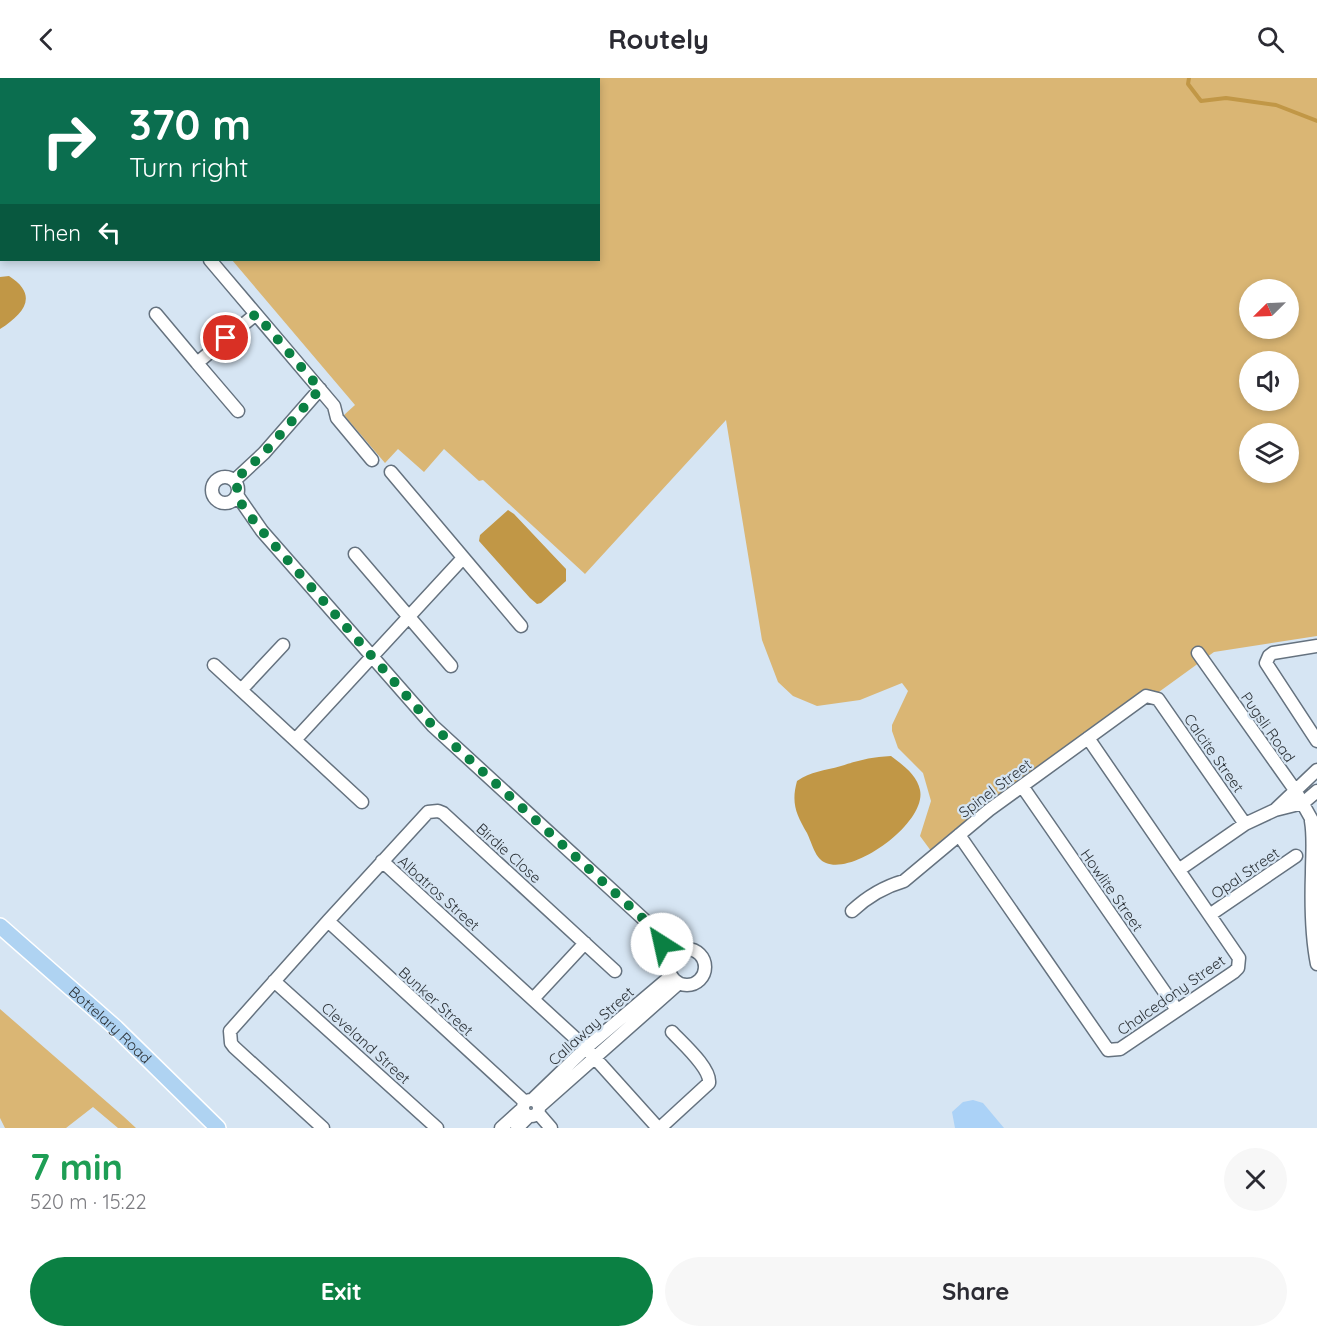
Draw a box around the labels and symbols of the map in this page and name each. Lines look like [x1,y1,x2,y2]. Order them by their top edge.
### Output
north arrow [1239,279,1299,339]
pin [200,312,251,363]
street label: Pugsli Road [1237,688,1299,766]
street label: Calcite Street [1180,710,1248,796]
street label: Spinel Street [955,754,1035,822]
street label: Birdie Close [473,819,545,887]
street label: Opal Street [1207,843,1283,903]
street label: Howlite Street [1077,845,1147,935]
street label: Albatros Street [394,851,484,935]
position arrow [630,912,694,976]
street label: Chalcedony Street [1113,951,1229,1039]
street label: Bunker Street [395,962,477,1040]
street label: Bottelary Road [65,982,156,1067]
street label: Callaway Street [544,983,638,1069]
street label: Cleveland Street [318,998,414,1088]

